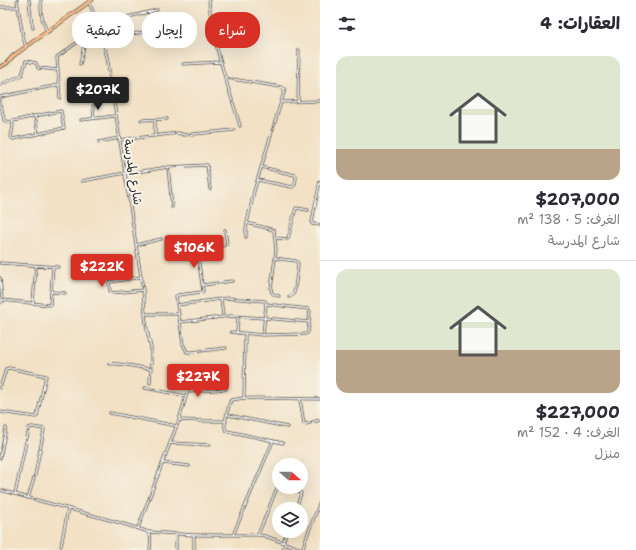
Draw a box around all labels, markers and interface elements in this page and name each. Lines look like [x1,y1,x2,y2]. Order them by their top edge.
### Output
chip: تصفية [72,12,134,48]
chip: إيجار [142,12,197,48]
chip: شراء [205,12,260,48]
text: العقارات: 4 [540,12,620,34]
icon: filters [336,13,358,35]
pin: $207K [70,77,126,111]
text: $207K [76,81,120,98]
icon: home [442,82,514,154]
street label: شارع المدرسة [119,138,146,206]
text: $207,000 [535,188,620,210]
text: الغرف: 5 · 138 m² [517,211,620,228]
text: شارع المدرسة [548,232,620,249]
pin: $106K [166,235,222,269]
text: $106K [173,239,215,256]
pin: $222K [74,254,130,288]
text: $222K [80,258,124,275]
icon: home [442,295,514,367]
pin: $227K [170,364,226,398]
text: $227K [176,368,220,385]
text: $227,000 [536,401,620,423]
text: الغرف: 4 · 152 m² [517,424,620,441]
text: منزل [594,445,620,462]
north arrow [272,458,308,494]
map controls [272,458,308,538]
button: layers [272,502,308,538]

